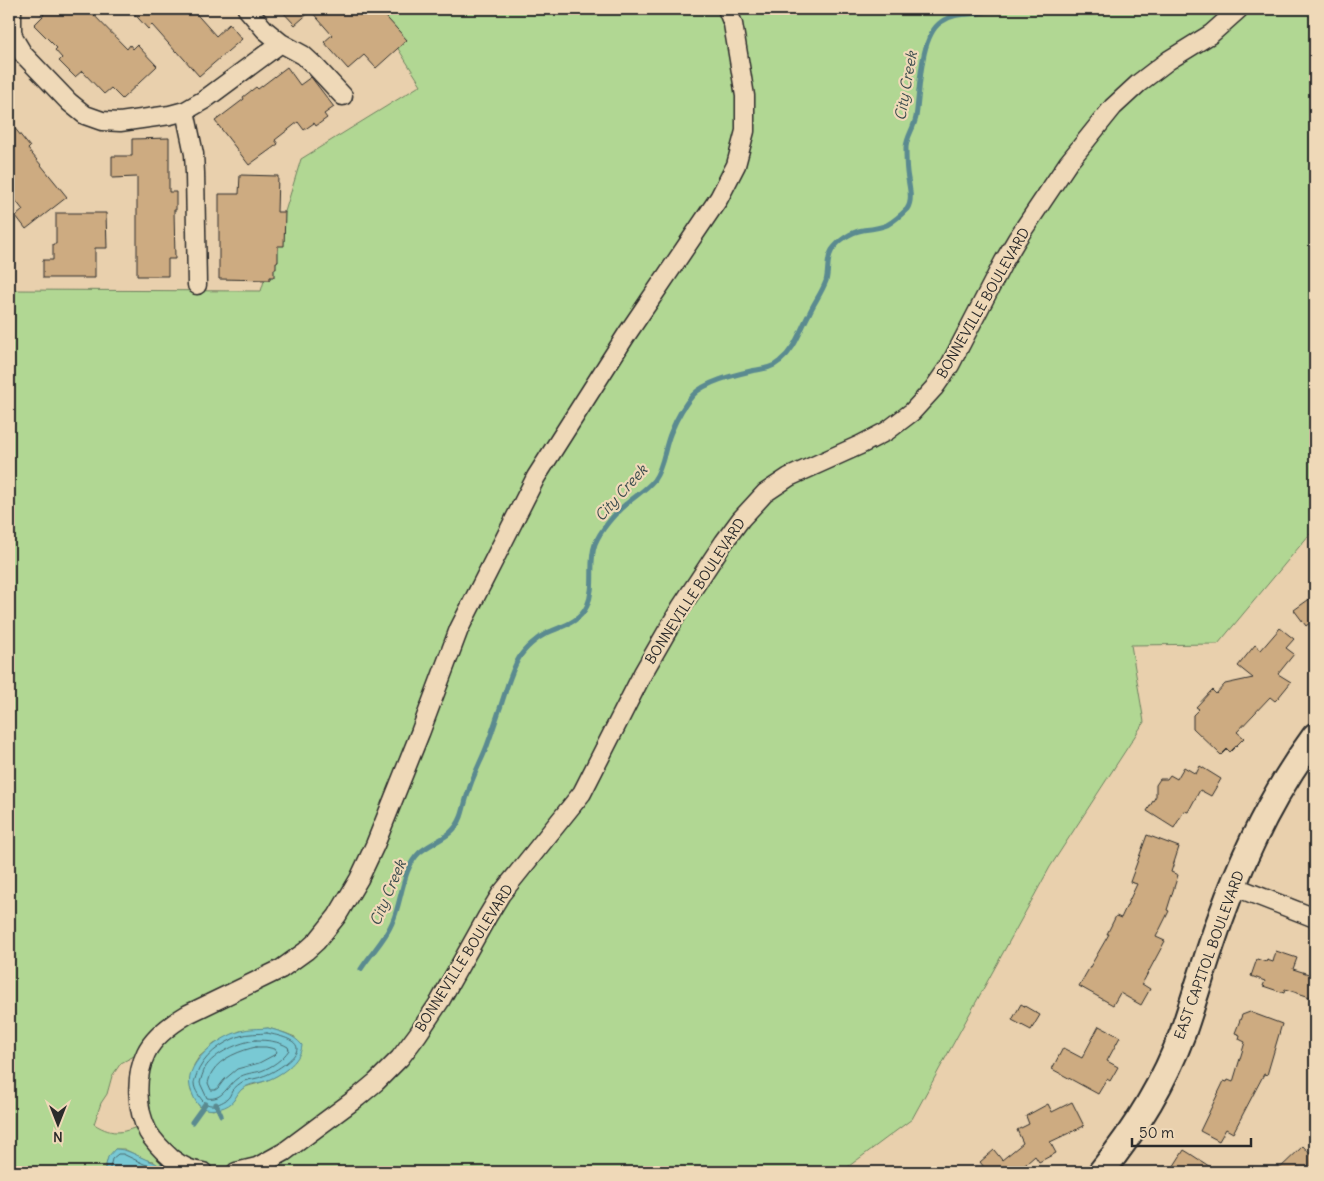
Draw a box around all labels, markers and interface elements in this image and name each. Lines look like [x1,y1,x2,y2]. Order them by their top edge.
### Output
water label: City Creek [890,49,921,122]
street label: BONNEVILLE BOULEVARD [932,224,1034,381]
water label: City Creek [590,459,652,525]
street label: BONNEVILLE BOULEVARD [641,514,749,668]
water label: City Creek [365,856,410,929]
street label: EAST CAPITOL BOULEVARD [1170,868,1248,1042]
street label: BONNEVILLE BOULEVARD [411,881,517,1035]
north arrow [32,1098,82,1148]
scale bar [1132,1116,1250,1148]
text: 50 m [1139,1123,1174,1142]
text: N [53,1128,63,1146]

